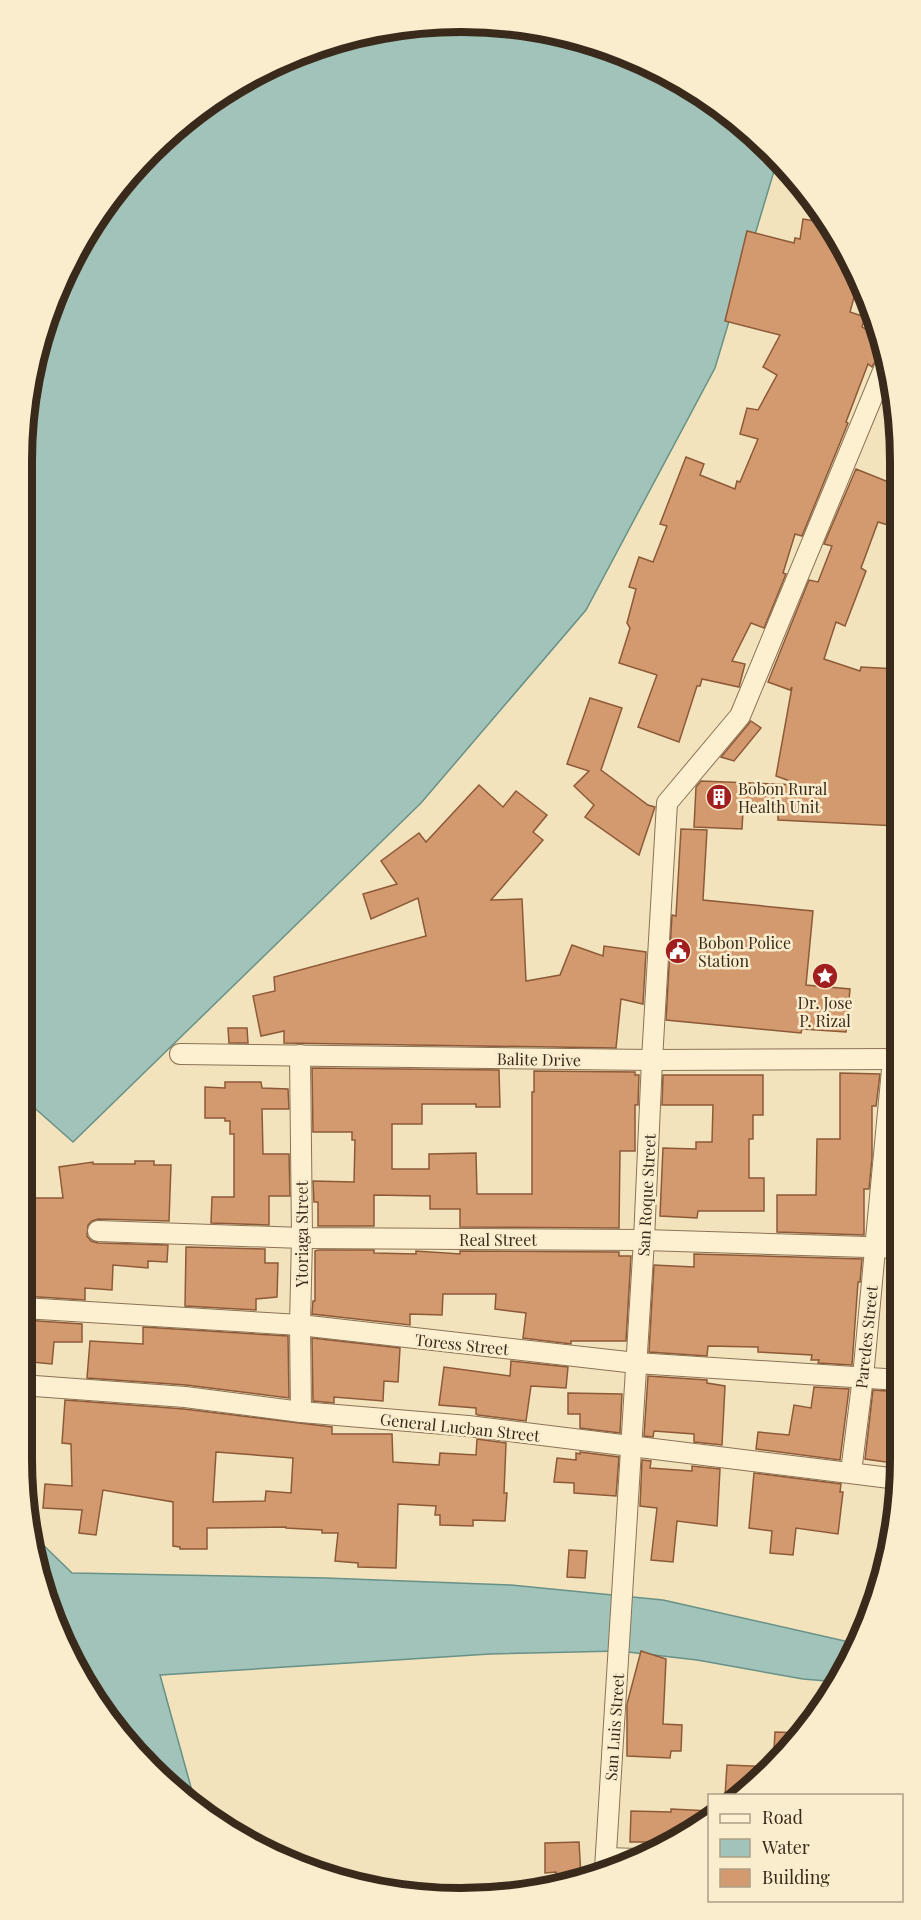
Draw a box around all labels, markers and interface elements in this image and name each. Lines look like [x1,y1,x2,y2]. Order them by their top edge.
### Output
place label: Bobon Rural Health Unit [738,778,828,817]
building icon: Bobon Rural Health Unit [704,782,734,812]
place label: Bobon Police Station [698,932,791,971]
public building icon: Bobon Police Station [663,936,693,966]
place icon: Dr. Jose P. Rizal [810,961,840,991]
place label: Dr. Jose P. Rizal [797,992,853,1031]
street label: Balite Drive [497,1048,581,1070]
street label: San Roque Street [632,1133,660,1257]
street label: Ytoriaga Street [291,1180,312,1288]
street label: Real Street [459,1229,537,1250]
street label: Paredes Street [850,1284,882,1390]
street label: Toress Street [414,1329,510,1359]
street label: General Lucban Street [379,1408,541,1446]
street label: San Luis Street [600,1672,628,1781]
legend [708,1794,903,1902]
text: Road [762,1805,803,1829]
text: Water [761,1835,810,1859]
text: Building [762,1865,830,1889]

